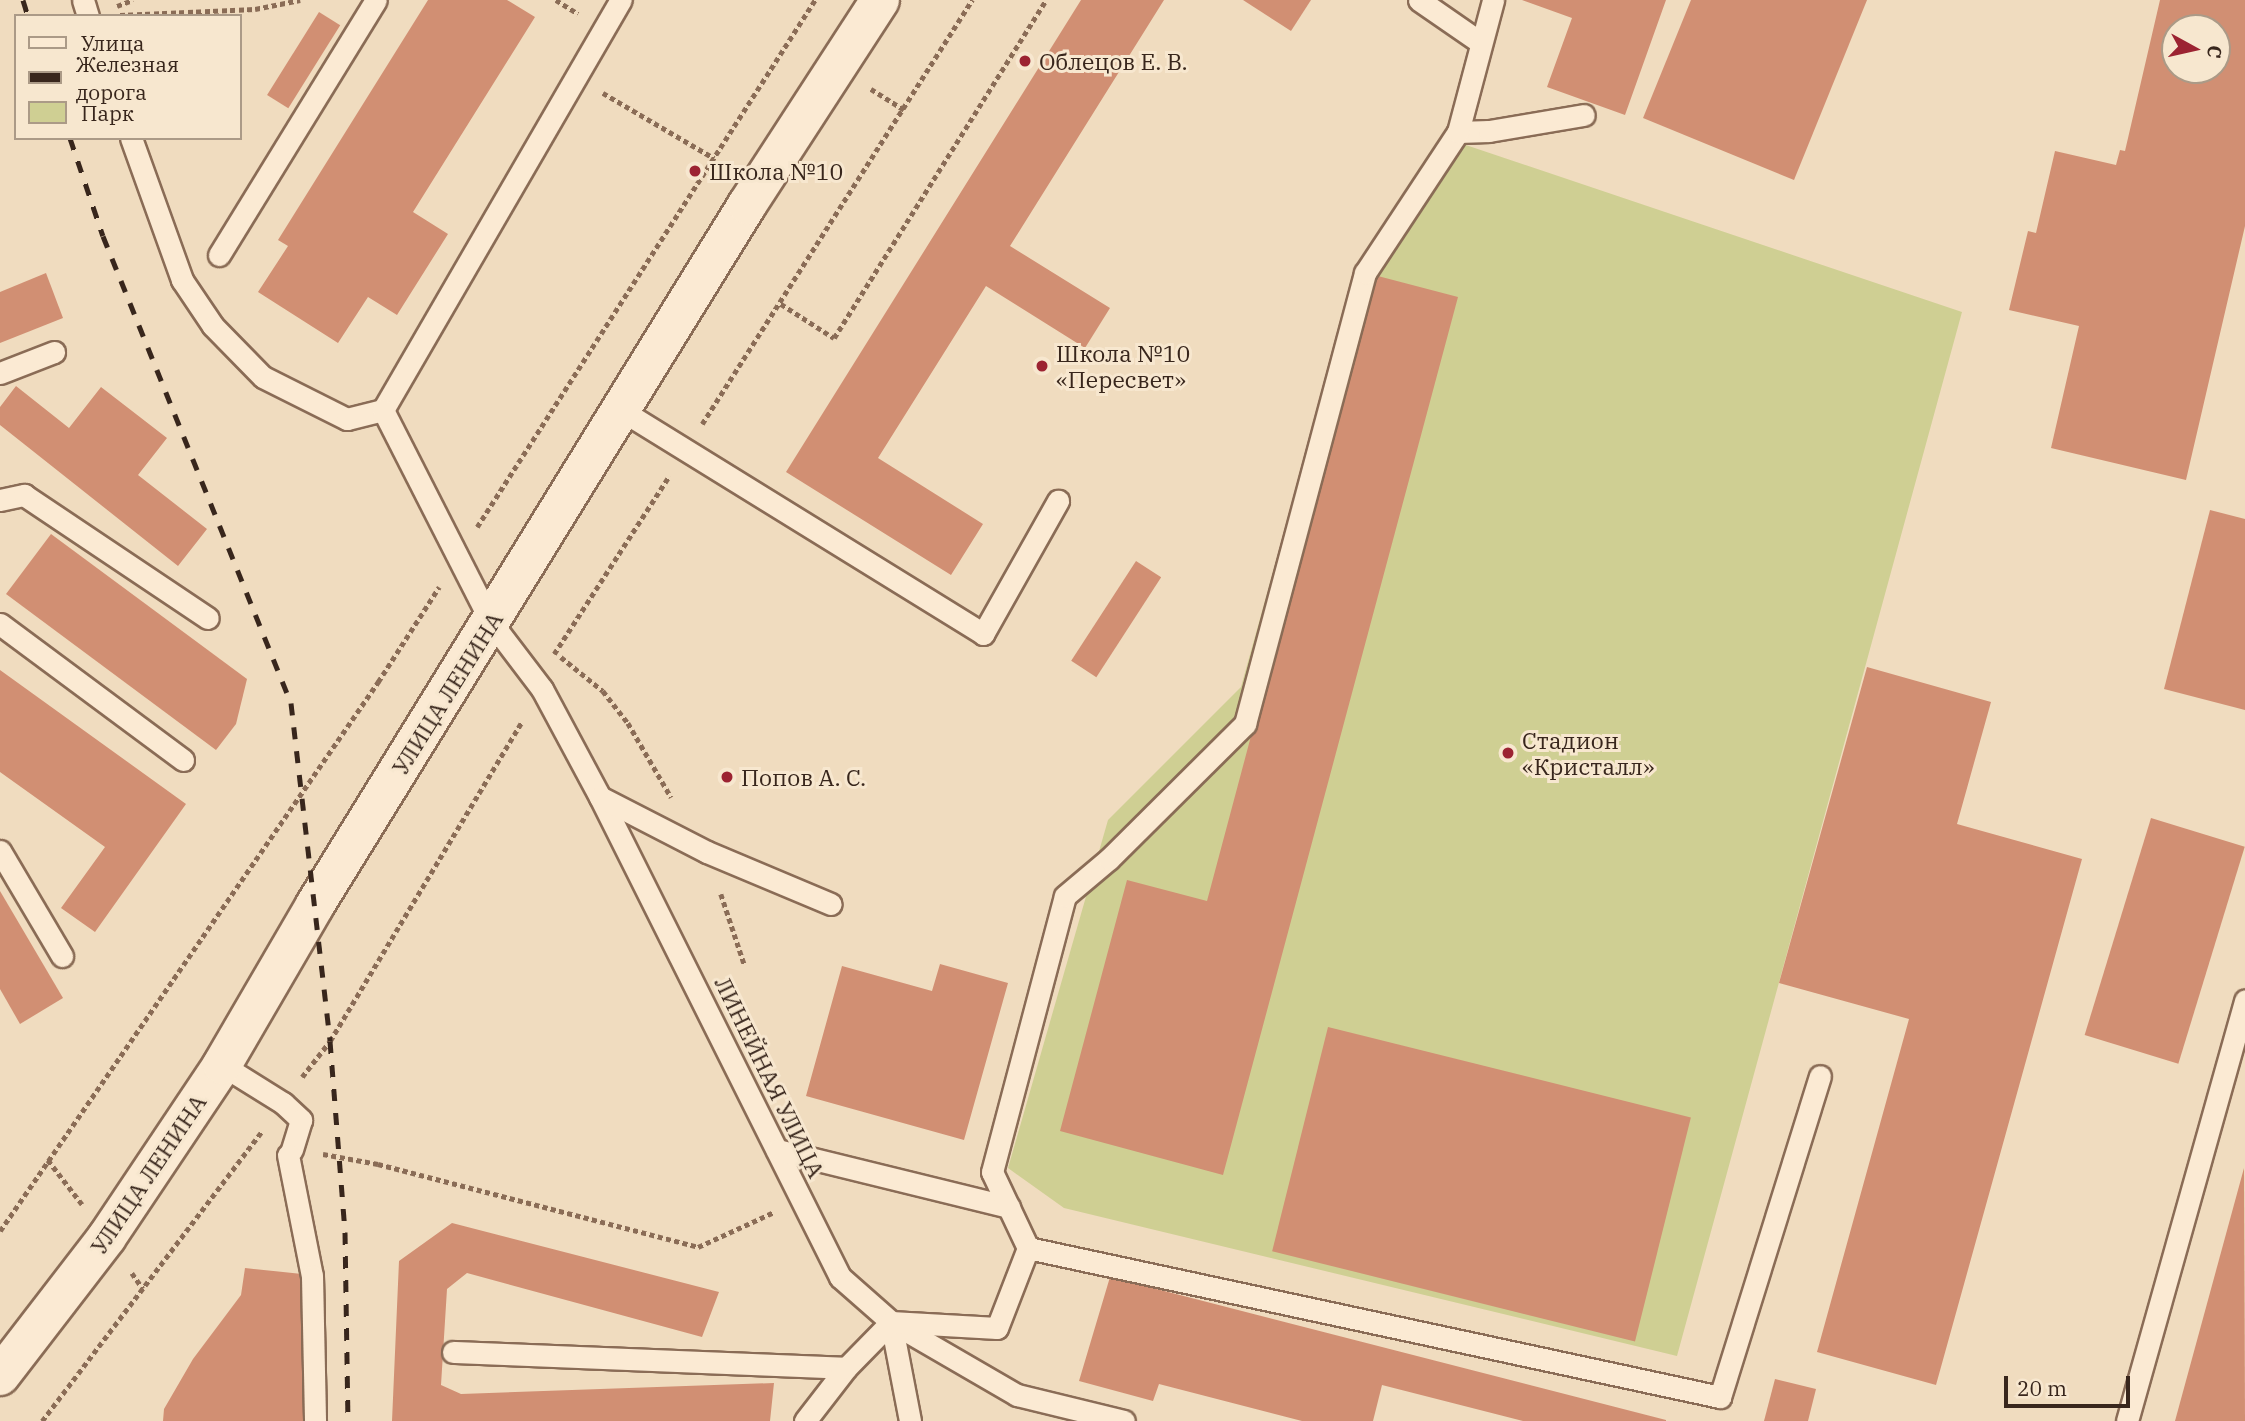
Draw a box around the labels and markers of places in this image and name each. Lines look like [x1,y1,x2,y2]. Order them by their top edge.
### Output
place label: Облецов Е. В. [1039,47,1188,75]
marker: Облецов Е. В. [1017,53,1033,69]
place label: Школа №10 [709,157,843,185]
marker: Школа №10 [687,163,703,179]
place label: Школа №10 «Пересвет» [1056,339,1190,393]
marker: Школа №10 «Пересвет» [1034,358,1050,374]
place label: Стадион «Кристалл» [1522,726,1655,780]
marker: Стадион «Кристалл» [1500,745,1516,761]
place label: Попов А. С. [741,763,866,791]
marker: Попов А. С. [719,769,735,785]

